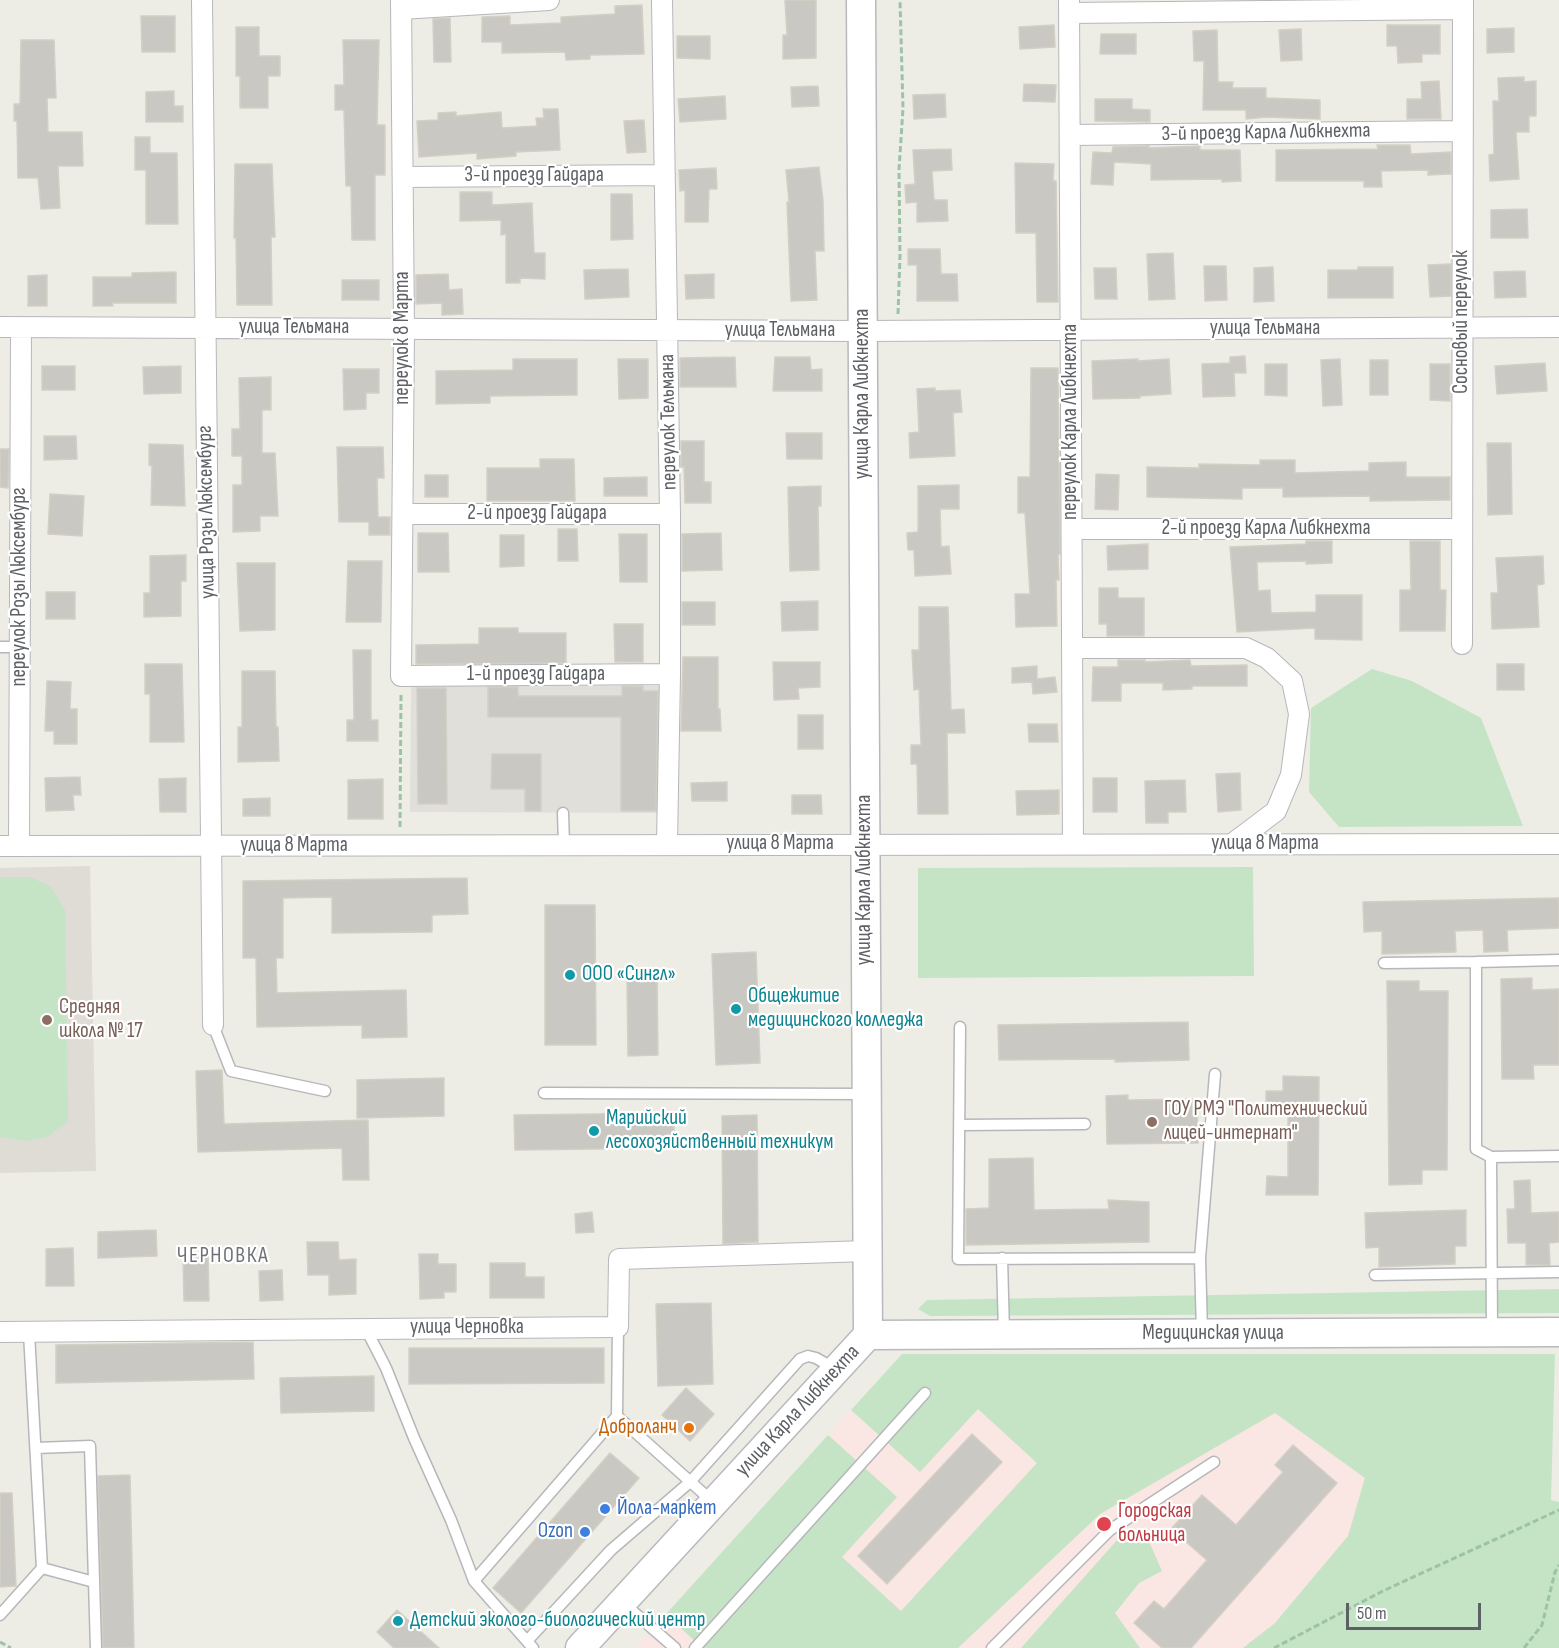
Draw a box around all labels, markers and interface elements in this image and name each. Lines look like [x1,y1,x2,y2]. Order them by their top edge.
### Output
street label: 3-й проезд Карла Либкнехта [1161,119,1371,147]
street label: 3-й проезд Гайдара [464,163,604,189]
street label: Сосновый переулок [1449,250,1475,394]
street label: переулок 8 Марта [390,271,416,405]
street label: улица Карла Либкнехта [850,309,876,479]
street label: улица Тельмана [239,315,349,341]
street label: улица Тельмана [1210,316,1320,342]
street label: улица Тельмана [725,318,835,344]
street label: переулок Карла Либкнехта [1058,324,1084,520]
street label: переулок Тельмана [655,354,683,490]
street label: улица Розы Люксембург [193,425,221,599]
street label: переулок Розы Люксембург [7,487,33,687]
street label: 2-й проезд Гайдара [467,501,607,527]
street label: 2-й проезд Карла Либкнехта [1161,516,1371,542]
street label: 1-й проезд Гайдара [467,662,605,688]
street label: улица Карла Либкнехта [852,795,878,965]
street label: улица 8 Марта [726,831,834,857]
street label: улица 8 Марта [1211,831,1319,857]
street label: улица 8 Марта [240,833,348,859]
place label: ООО «Сингл» [582,962,676,988]
marker: ООО «Сингл» [563,968,577,982]
place label: Общежитие медицинского колледжа [748,984,923,1034]
place label: Средняя школа № 17 [59,995,143,1045]
marker: Общежитие медицинского колледжа [729,1002,743,1016]
marker: Средняя школа № 17 [40,1013,54,1027]
place label: ГОУ РМЭ "Политехнический лицей-интернат" [1164,1097,1368,1147]
place label: Марийский лесохозяйственный техникум [606,1106,834,1156]
marker: ГОУ РМЭ "Политехнический лицей-интернат" [1145,1115,1159,1129]
marker: Марийский лесохозяйственный техникум [587,1124,601,1138]
district label: ЧЕРНОВКА [177,1243,269,1269]
street label: улица Черновка [410,1315,524,1341]
street label: Медицинская улица [1142,1321,1284,1347]
street label: улица Карла Либкнехта [731,1340,865,1482]
place label: Доброланч [599,1415,677,1441]
marker: Доброланч [682,1421,696,1435]
place label: Йола-маркет [617,1496,717,1522]
place label: Городская больница [1118,1499,1192,1549]
marker: Йола-маркет [598,1502,612,1516]
marker: Городская больница [1095,1515,1113,1533]
place label: Ozon [538,1519,573,1545]
marker: Ozon [578,1525,592,1539]
scale bar [1349,1591,1484,1629]
text: 50 m [1357,1603,1387,1624]
place label: Детский эколого-биологический центр [410,1608,705,1634]
marker: Детский эколого-биологический центр [391,1614,405,1628]

